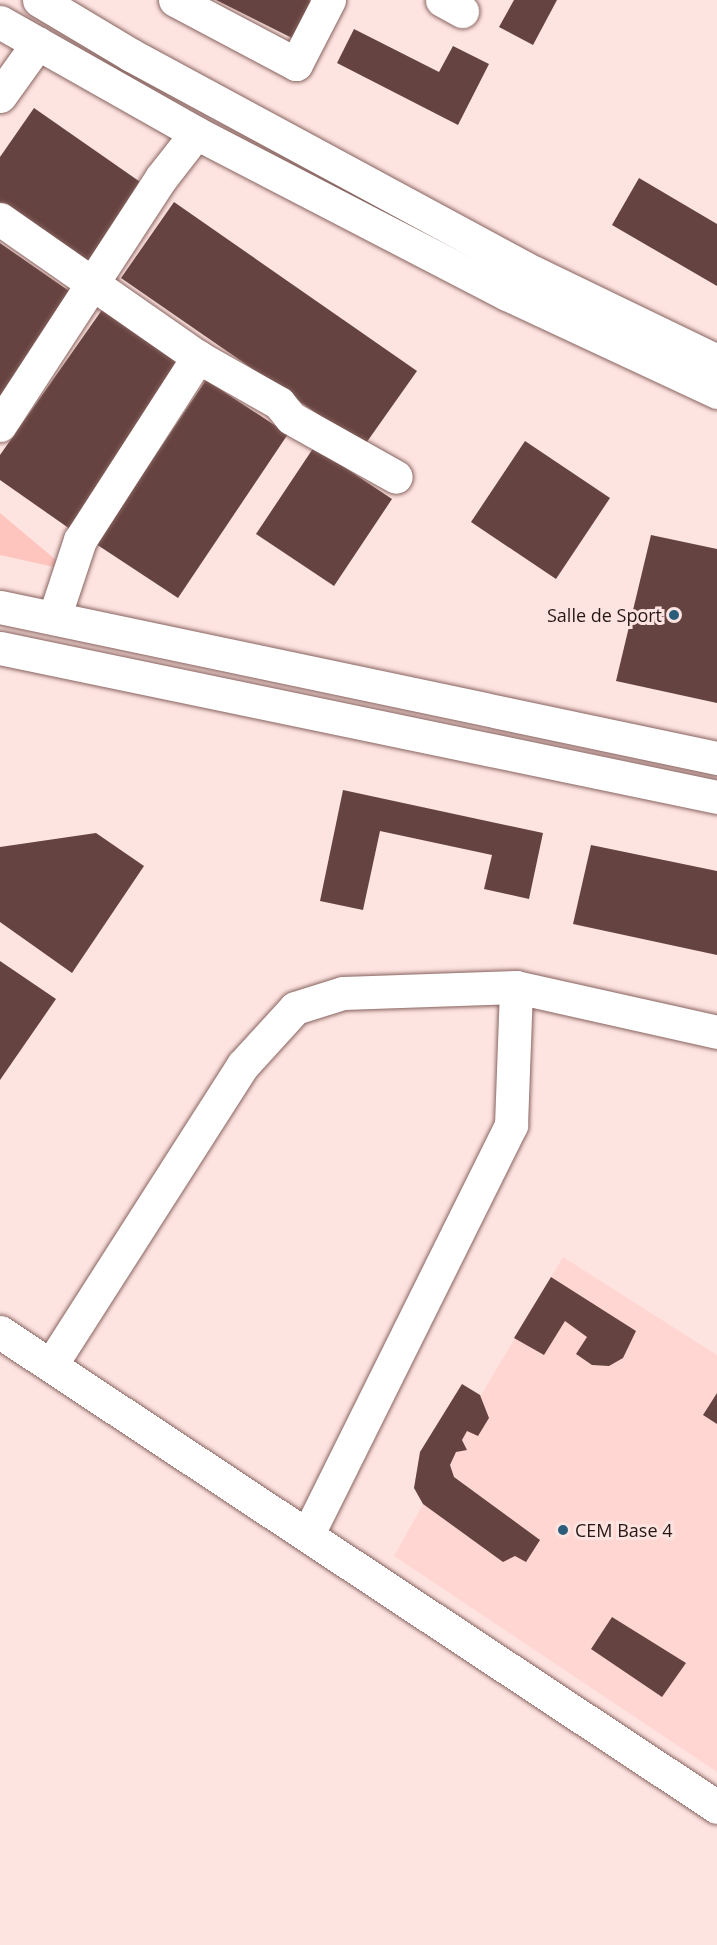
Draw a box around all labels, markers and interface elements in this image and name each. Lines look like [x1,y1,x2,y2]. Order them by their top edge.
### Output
place label: Salle de Sport [547,604,662,626]
marker: Salle de Sport [667,608,681,622]
place label: CEM Base 4 [575,1519,672,1541]
marker: CEM Base 4 [556,1523,570,1537]

